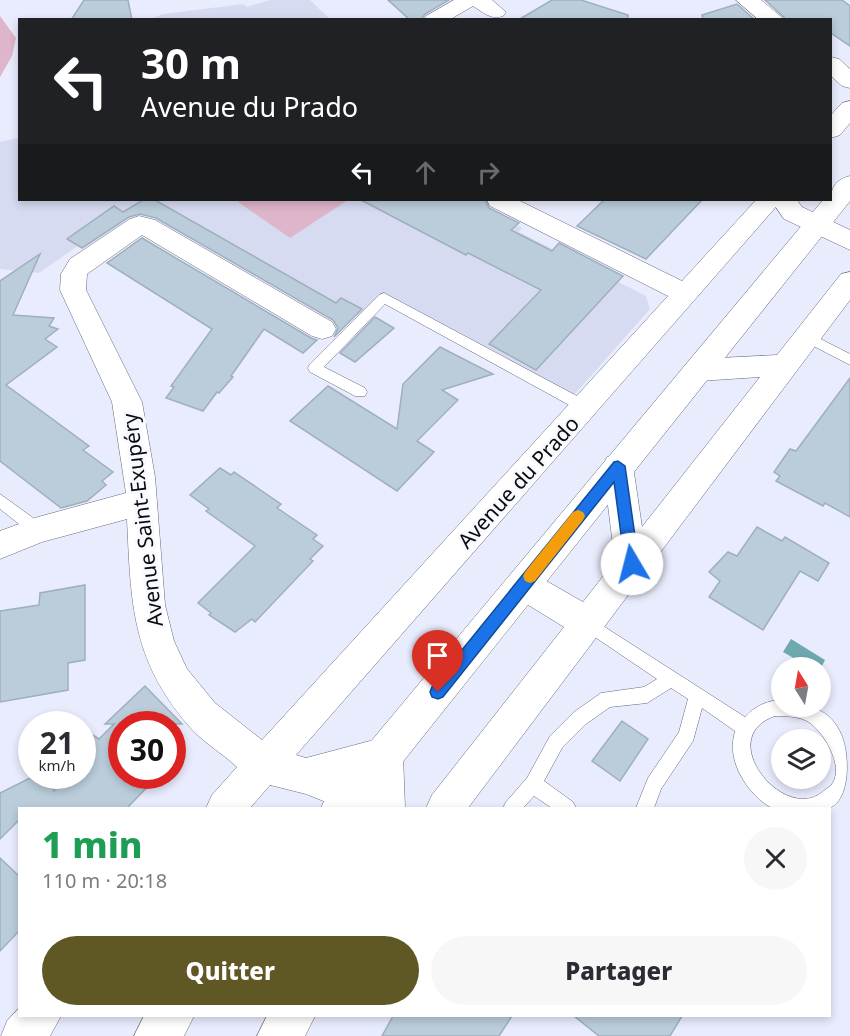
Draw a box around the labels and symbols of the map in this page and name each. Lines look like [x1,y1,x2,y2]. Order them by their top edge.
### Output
street label: Avenue du Prado [451,410,585,554]
street label: Avenue Saint-Exupéry [115,411,169,628]
position arrow [600,532,664,596]
pin [412,630,463,692]
north arrow [771,657,831,717]
speed limit sign: 30 [108,711,186,789]

